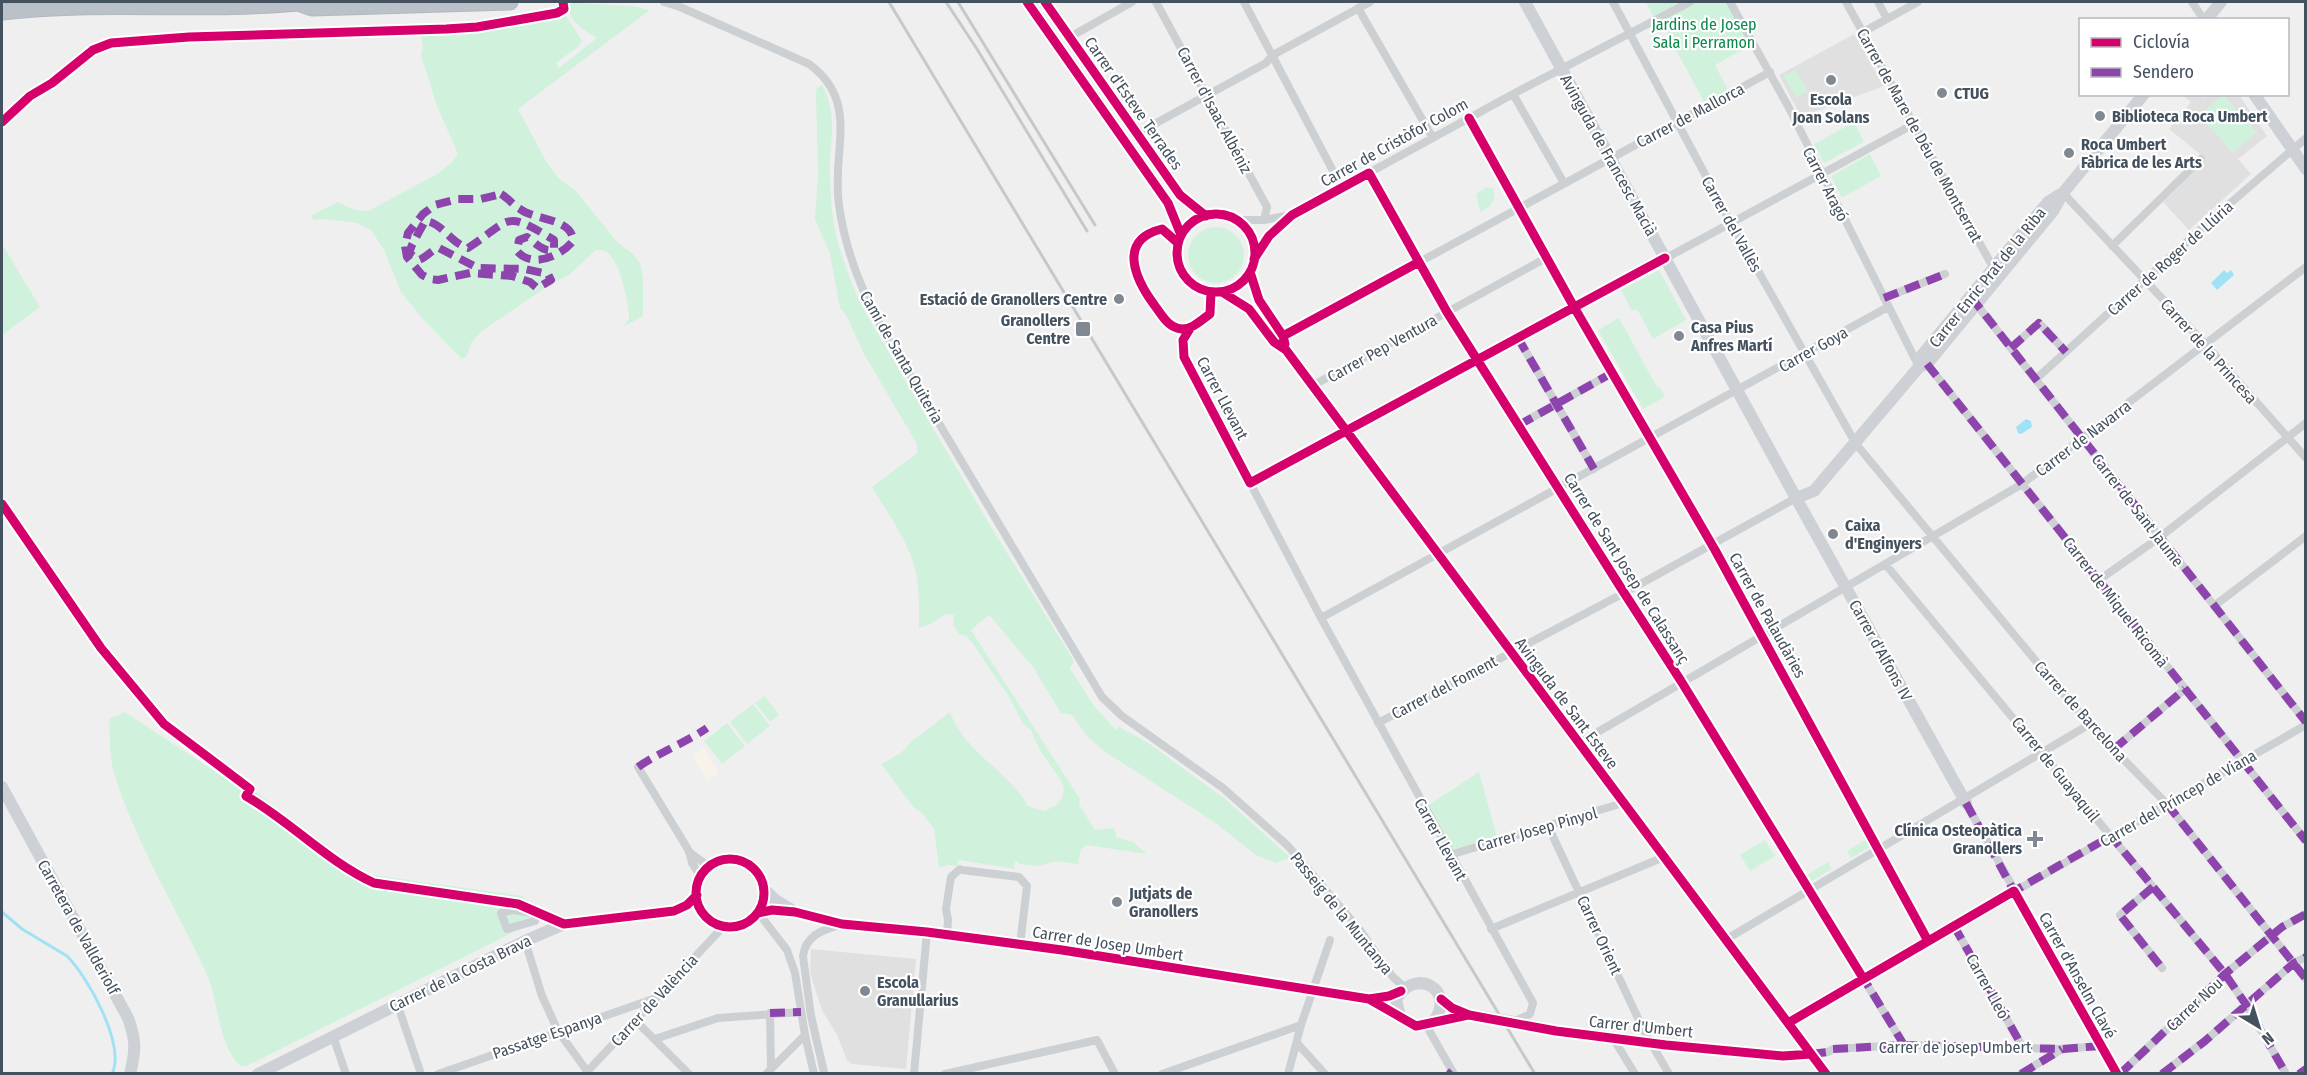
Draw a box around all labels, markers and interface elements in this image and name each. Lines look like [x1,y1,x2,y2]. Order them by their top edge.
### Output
park label: Jardins de Josep Sala i Perramon [1651,15,1757,52]
legend [2079,18,2289,96]
street label: Carrer de Mare de Déu de Montserrat [1853,25,1987,246]
text: Ciclovía [2133,31,2190,53]
street label: Carrer d'Esteve Terrades [1081,33,1187,173]
street label: Carrer d'Isaac Albéniz [1173,44,1256,177]
text: Sendero [2133,61,2194,83]
street label: Avinguda de Francesc Macià [1556,71,1661,239]
marker: Escola Joan Solans [1824,73,1838,87]
street label: Carrer de Mallorca [1633,79,1748,152]
place label: CTUG [1954,84,1989,103]
marker: CTUG [1935,86,1949,100]
place label: Escola Joan Solans [1791,90,1870,127]
street label: Carrer de Cristòfor Colom [1317,94,1471,191]
place label: Biblioteca Roca Umbert [2112,107,2268,126]
marker: Biblioteca Roca Umbert [2093,109,2107,123]
place label: Roca Umbert Fàbrica de les Arts [2081,135,2202,172]
street label: Carrer Aragó [1799,144,1852,224]
marker: Roca Umbert Fàbrica de les Arts [2062,146,2076,160]
street label: Carrer del Vallès [1697,173,1766,276]
street label: Carrer de Roger de Llúria [2104,197,2237,320]
street label: Carrer Enric Prat de la Riba [1925,203,2050,351]
street label: Camí de Santa Quiteria [856,288,947,427]
place label: Estació de Granollers Centre [920,290,1107,309]
marker: Estació de Granollers Centre [1112,292,1126,306]
street label: Carrer de la Princesa [2156,295,2261,408]
street label: Carrer Pep Ventura [1324,310,1441,386]
place label: Granollers Centre [1001,311,1070,348]
place label: Casa Pius Anfres Martí [1690,318,1773,355]
marker: Granollers Centre [1074,320,1092,338]
street label: Carrer Goya [1775,323,1851,376]
marker: Casa Pius Anfres Martí [1672,329,1686,343]
street label: Carrer Llevant [1193,354,1253,444]
street label: Carrer de Navarra [2032,396,2135,480]
street label: Carrer de Sant Jaume [2088,450,2188,571]
street label: Carrer de Sant Josep de Calassanç [1560,469,1693,667]
place label: Caixa d'Enginyers [1845,516,1922,553]
marker: Caixa d'Enginyers [1826,527,1840,541]
street label: Carrer de Miquel Ricomà [2059,533,2172,671]
street label: Carrer de Palaudàries [1725,549,1810,681]
street label: Carrer d'Alfons IV [1845,597,1916,705]
street label: Avinguda de Sant Esteve [1511,634,1622,773]
street label: Carrer del Foment [1388,651,1501,723]
street label: Carrer de Barcelona [2030,657,2131,766]
street label: Carrer de Guayaquil [2008,713,2104,825]
street label: Carrer del Príncep de Viana [2097,746,2260,851]
street label: Carrer Llevant [1410,795,1471,884]
street label: Carrer Josep Pinyol [1475,803,1599,856]
place label: Clínica Osteopàtica Granollers [1894,821,2022,858]
marker: Clínica Osteopàtica Granollers [2026,830,2044,848]
street label: Passeig de la Muntanya [1286,848,1397,979]
street label: Carretera de Vallderiolf [34,856,124,999]
place label: Jutjats de Granollers [1128,884,1198,921]
street label: Carrer Orient [1573,893,1626,978]
marker: Jutjats de Granollers [1110,895,1124,909]
street label: Carrer d'Anselm Clavé [2035,909,2120,1042]
street label: Carrer de Josep Umbert [1031,922,1186,965]
street label: Carrer de la Costa Brava [386,931,535,1016]
street label: Carrer de València [607,950,702,1050]
street label: Carrer Lleó [1962,951,2013,1022]
place label: Escola Granullarius [877,973,958,1010]
street label: Carrer Nou [2162,973,2227,1035]
marker: Escola Granullarius [858,984,872,998]
north arrow [2229,997,2289,1057]
street label: Passatge Espanya [490,1008,604,1063]
street label: Carrer d'Umbert [1588,1012,1695,1041]
text: N [2258,1028,2278,1049]
street label: Carrer de josep Umbert [1879,1038,2032,1057]

